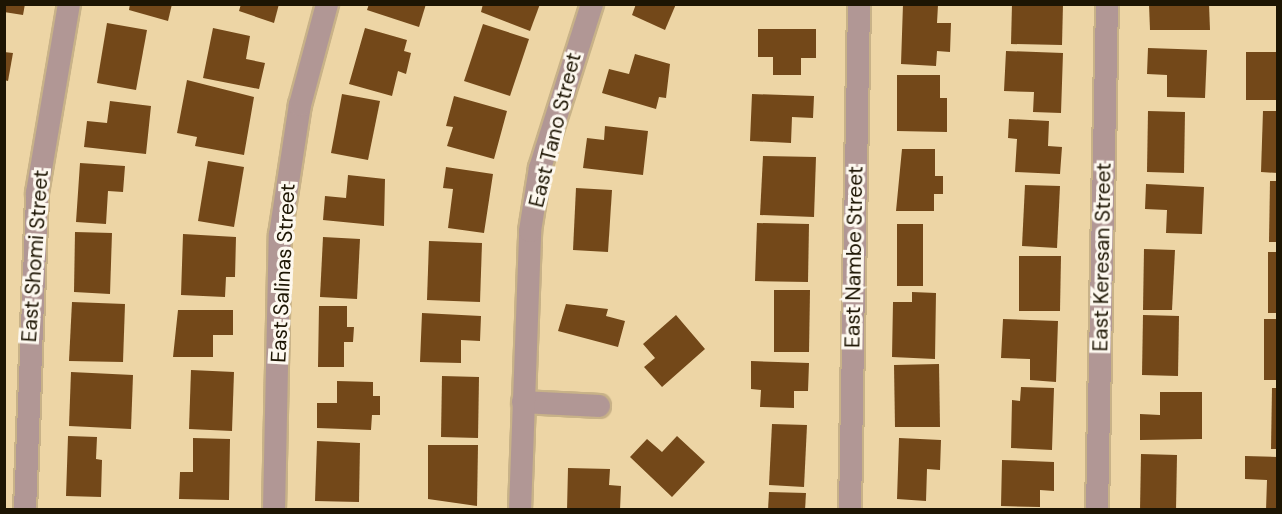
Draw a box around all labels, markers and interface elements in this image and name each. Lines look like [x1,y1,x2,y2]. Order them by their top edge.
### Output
street label: East Tano Street [524,50,586,210]
street label: East Keresan Street [1088,162,1116,352]
street label: East Nambe Street [840,166,868,348]
street label: East Shomi Street [16,169,54,343]
street label: East Salinas Street [266,183,300,363]

